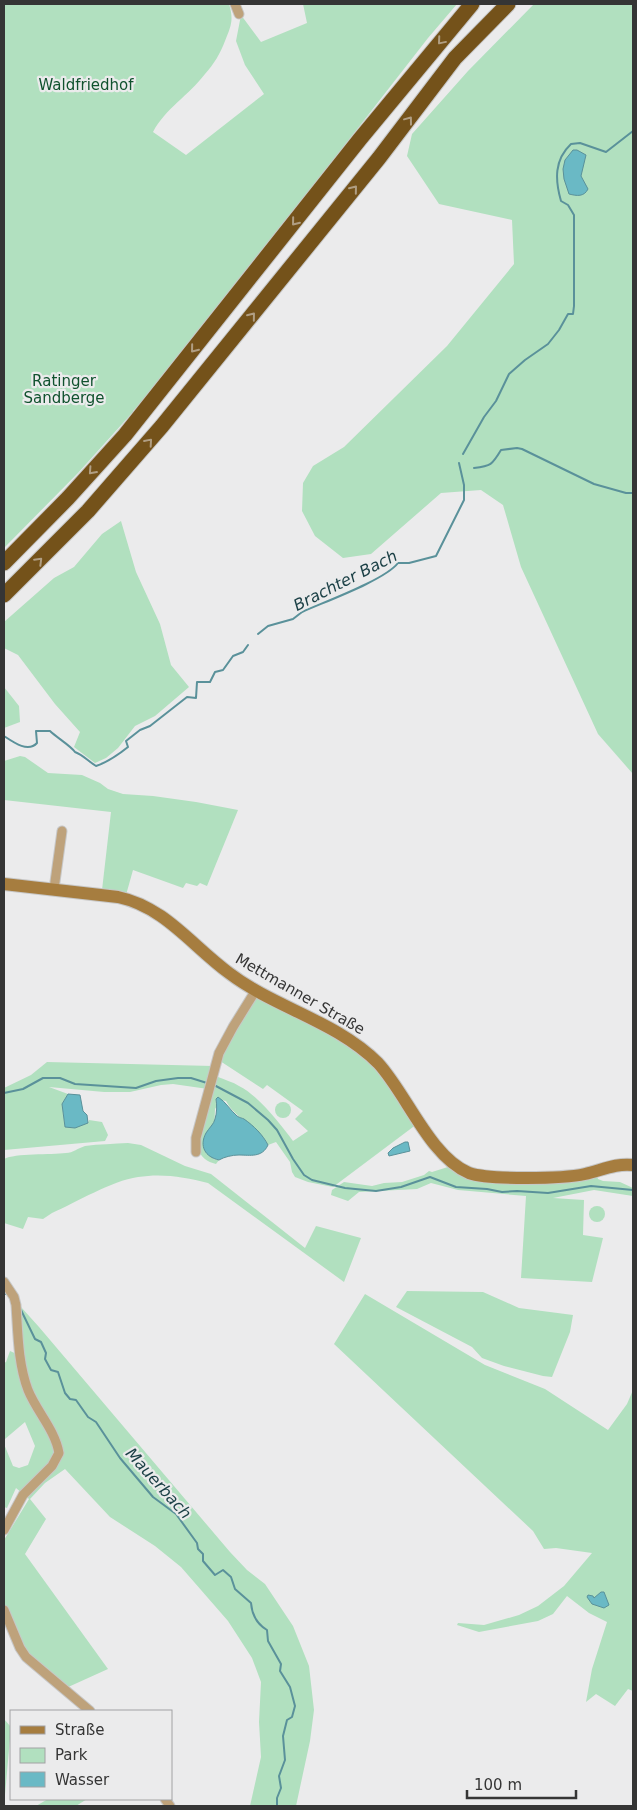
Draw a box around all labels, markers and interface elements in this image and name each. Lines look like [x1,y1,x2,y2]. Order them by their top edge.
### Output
one-way arrow [438,36,447,45]
park label: Waldfriedhof [38,76,134,94]
one-way arrow [403,116,412,125]
one-way arrow [348,186,357,195]
one-way arrow [292,216,301,226]
one-way arrow [246,312,255,321]
one-way arrow [191,343,199,352]
park label: Ratinger Sandberge [23,372,105,407]
one-way arrow [143,438,152,447]
one-way arrow [89,466,98,475]
water label: Brachter Bach [290,546,400,615]
one-way arrow [33,558,42,567]
street label: Mettmanner Straße [232,950,368,1038]
water label: Mauerbach [122,1444,195,1523]
legend [10,1710,172,1800]
text: Straße [55,1721,104,1739]
text: Park [55,1746,88,1764]
scale bar [467,1768,576,1800]
text: Wasser [55,1771,110,1789]
text: 100 m [474,1776,522,1794]

